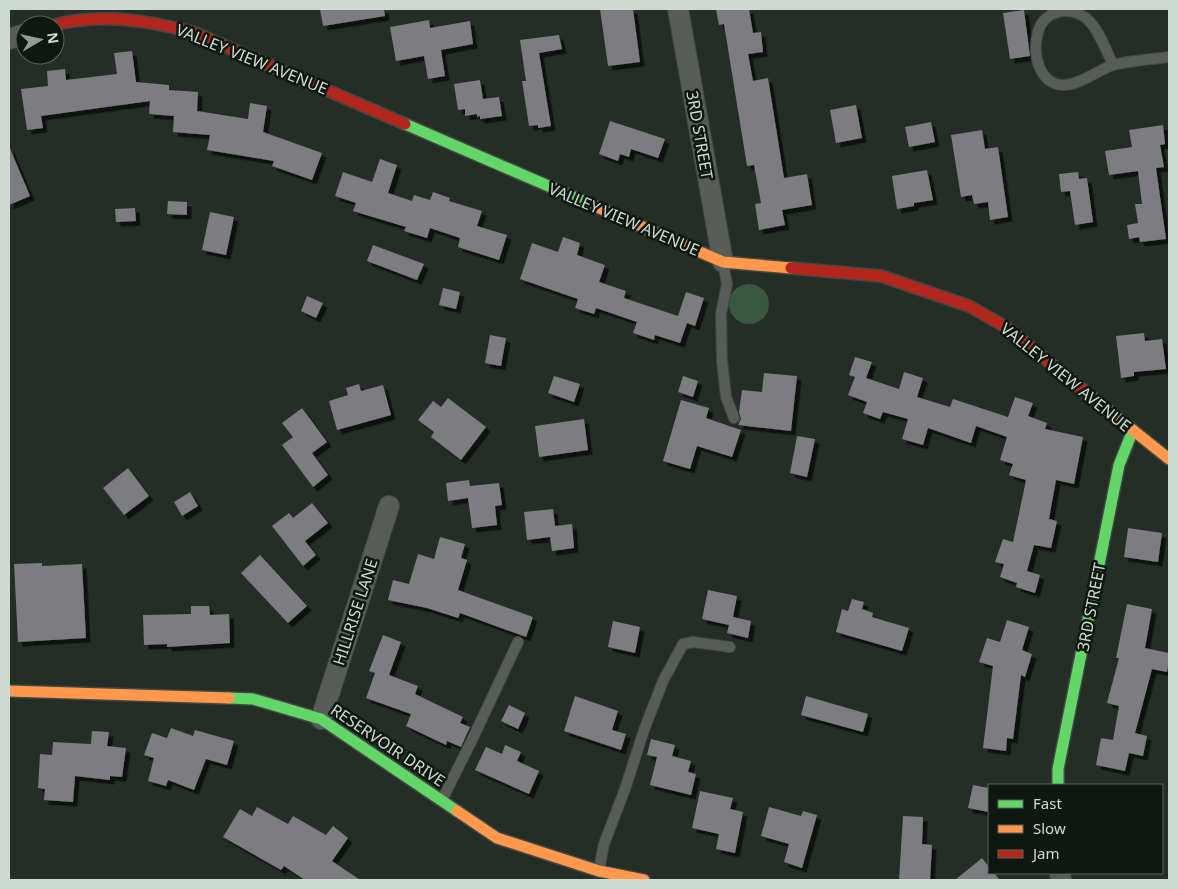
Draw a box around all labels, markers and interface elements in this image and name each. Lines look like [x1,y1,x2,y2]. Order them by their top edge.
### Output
north arrow [15,15,65,65]
street label: VALLEY VIEW AVENUE [173,18,331,100]
text: N [43,31,64,45]
street label: 3RD STREET [681,89,719,181]
street label: VALLEY VIEW AVENUE [545,177,703,261]
street label: VALLEY VIEW AVENUE [996,318,1136,436]
street label: HILLRISE LANE [327,556,383,668]
street label: 3RD STREET [1072,561,1110,653]
street label: RESERVOIR DRIVE [327,699,449,791]
legend [988,784,1163,874]
text: Fast [1033,793,1062,813]
text: Slow [1033,818,1066,838]
text: Jam [1031,843,1060,863]

